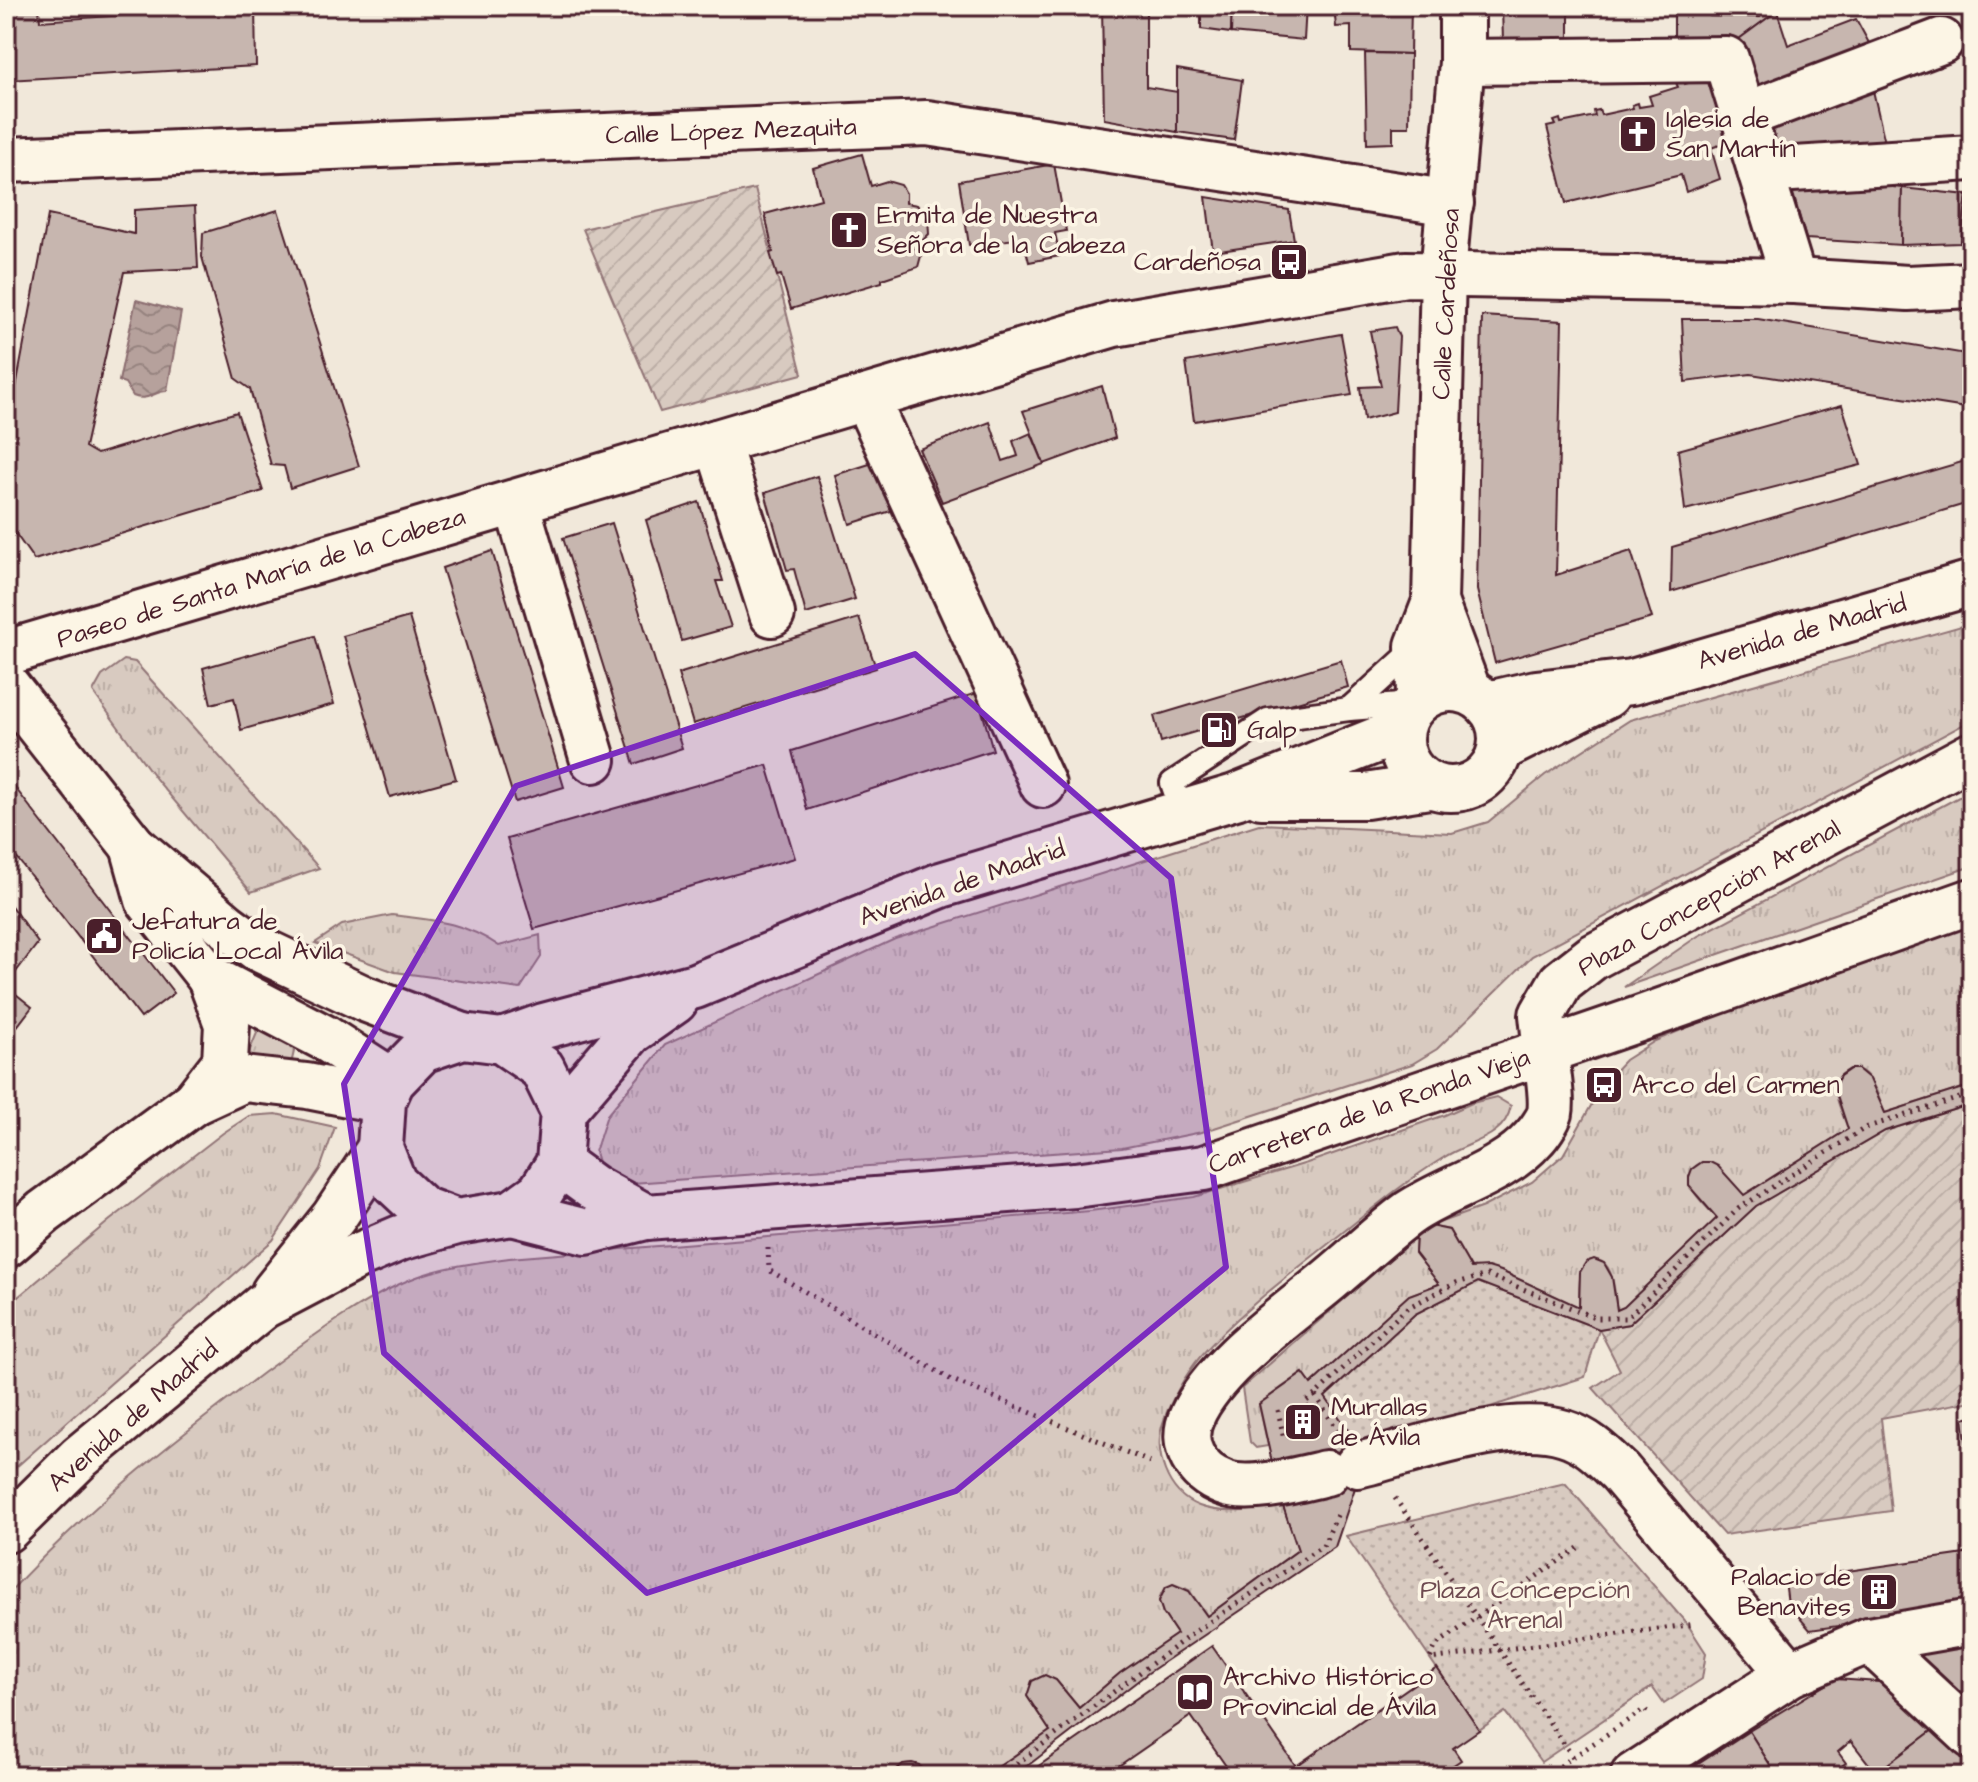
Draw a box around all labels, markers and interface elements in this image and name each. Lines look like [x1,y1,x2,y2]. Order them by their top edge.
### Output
place label: Iglesia de San Martín [1666,101,1796,167]
street label: Calle López Mezquita [605,109,857,153]
church icon: Iglesia de San Martín [1617,113,1659,155]
place label: Ermita de Nuestra Señora de la Cabeza [877,197,1125,263]
street label: Calle Cardeñosa [1423,207,1469,401]
church icon: Ermita de Nuestra Señora de la Cabeza [828,209,870,251]
bus stop icon: Cardeñosa [1268,241,1310,283]
place label: Cardeñosa [1134,244,1261,280]
street label: Paseo de Santa María de la Cabeza [52,499,470,657]
street label: Avenida de Madrid [1693,585,1911,679]
fuel station icon: Galp [1198,709,1240,751]
place label: Galp [1247,712,1297,748]
street label: Plaza Concepción Arenal [1571,811,1847,985]
street label: Avenida de Madrid [854,831,1070,935]
place label: Jefatura de Policía Local Ávila [132,903,343,969]
public building icon: Jefatura de Policía Local Ávila [83,915,125,957]
street label: Carretera de la Ronda Vieja [1203,1039,1535,1183]
bus stop icon: Arco del Carmen [1583,1064,1625,1106]
place label: Arco del Carmen [1632,1067,1840,1103]
street label: Avenida de Madrid [40,1332,226,1500]
place label: Murallas de Ávila [1331,1389,1428,1455]
building icon: Murallas de Ávila [1282,1401,1324,1443]
place label: Palacio de Benavites [1731,1559,1851,1625]
building icon: Palacio de Benavites [1858,1571,1900,1613]
park label: Plaza Concepción Arenal [1420,1572,1630,1638]
place label: Archivo Histórico Provincial de Ávila [1223,1659,1436,1725]
library icon: Archivo Histórico Provincial de Ávila [1174,1671,1216,1713]

